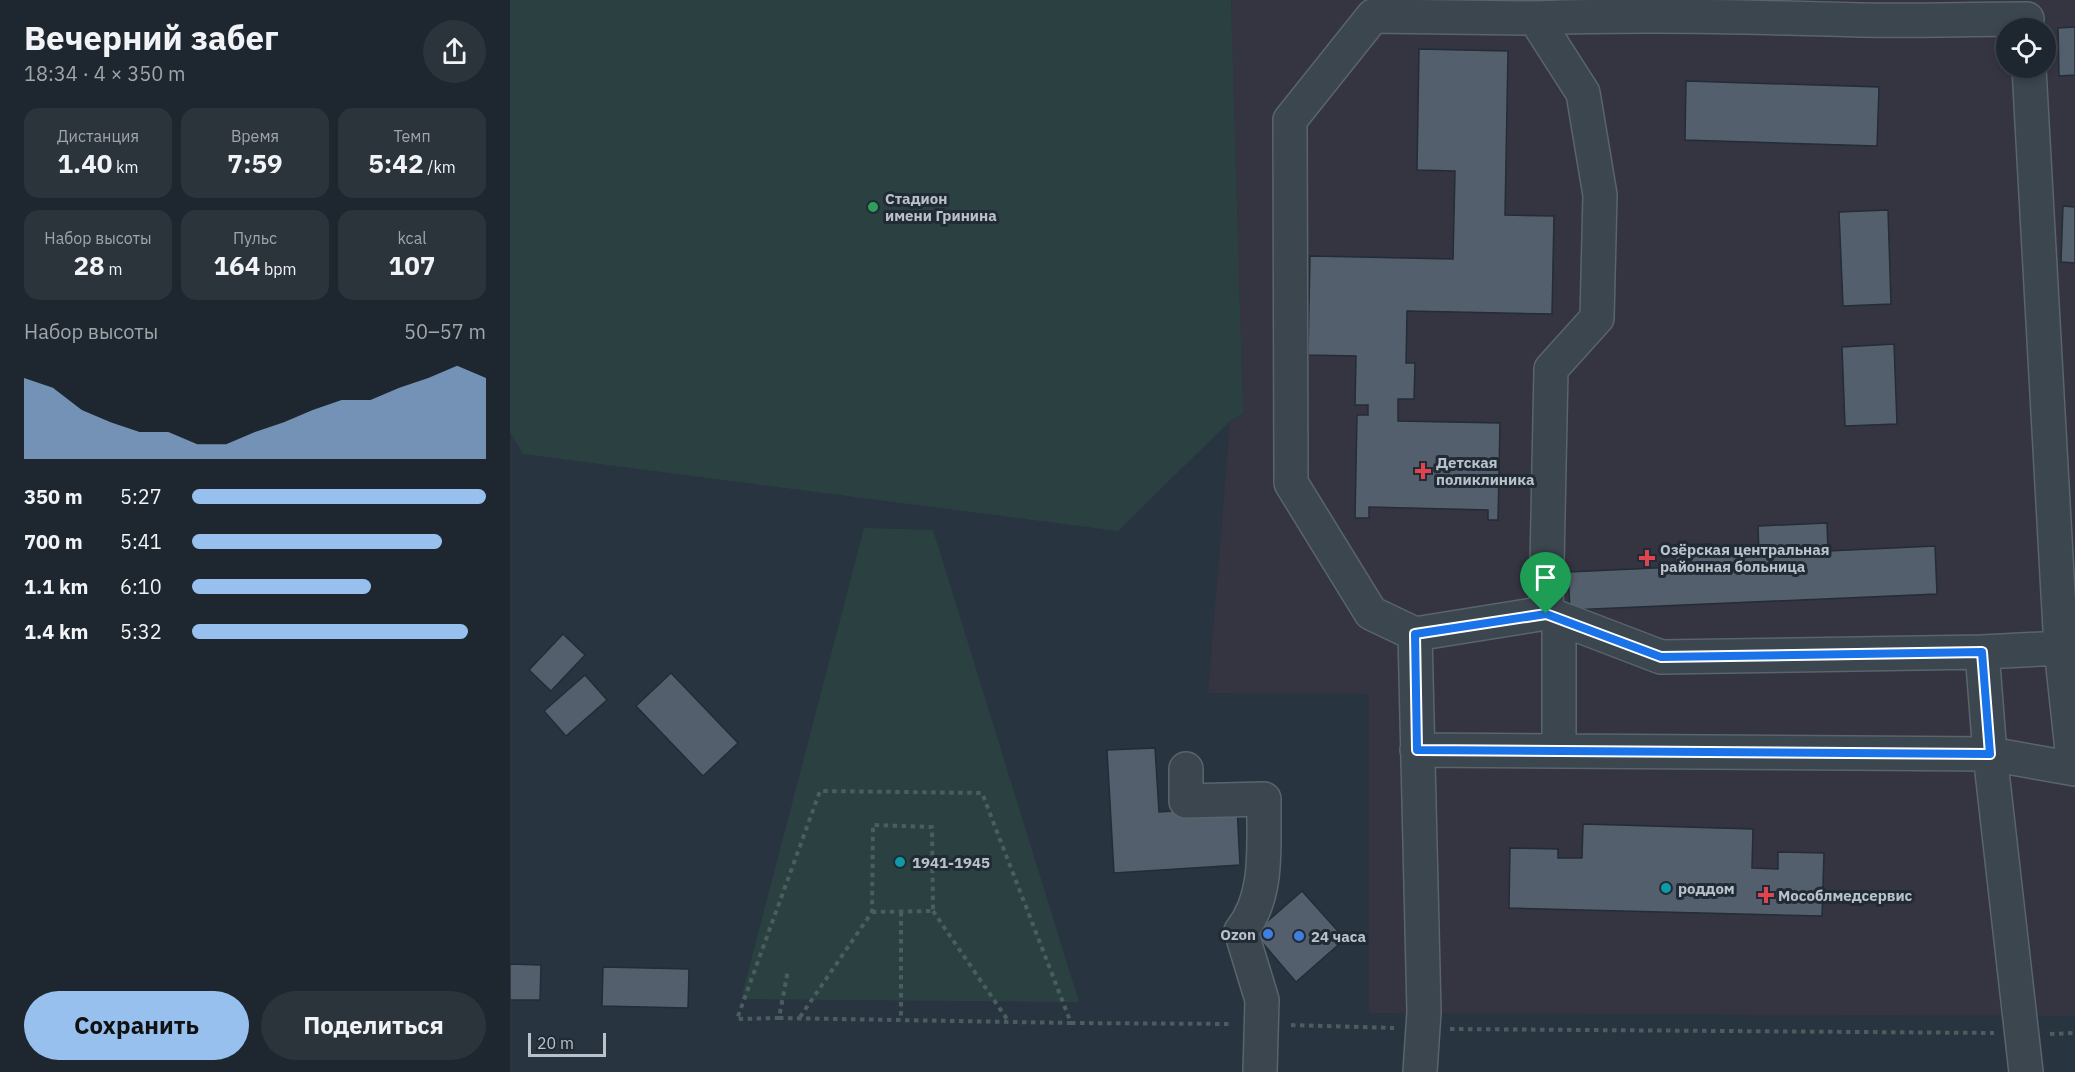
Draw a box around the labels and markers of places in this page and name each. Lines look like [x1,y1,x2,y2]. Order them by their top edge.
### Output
place label: Стадион имени Гринина [885,189,997,225]
marker: Стадион имени Гринина [866,200,880,214]
place label: Детская поликлиника [1436,453,1535,489]
marker: Детская поликлиника [1414,462,1432,480]
place label: Озёрская центральная районная больница [1660,540,1830,576]
marker: Озёрская центральная районная больница [1638,549,1656,567]
pin [1520,552,1571,614]
place label: 1941-1945 [912,853,990,872]
marker: 1941-1945 [893,855,907,869]
place label: роддом [1678,879,1735,898]
marker: роддом [1659,881,1673,895]
place label: Мособлмедсервис [1778,886,1913,905]
marker: Мособлмедсервис [1759,888,1773,902]
place label: Ozon [1220,925,1256,944]
marker: Ozon [1261,927,1275,941]
place label: 24 часа [1311,927,1366,946]
marker: 24 часа [1292,929,1306,943]

